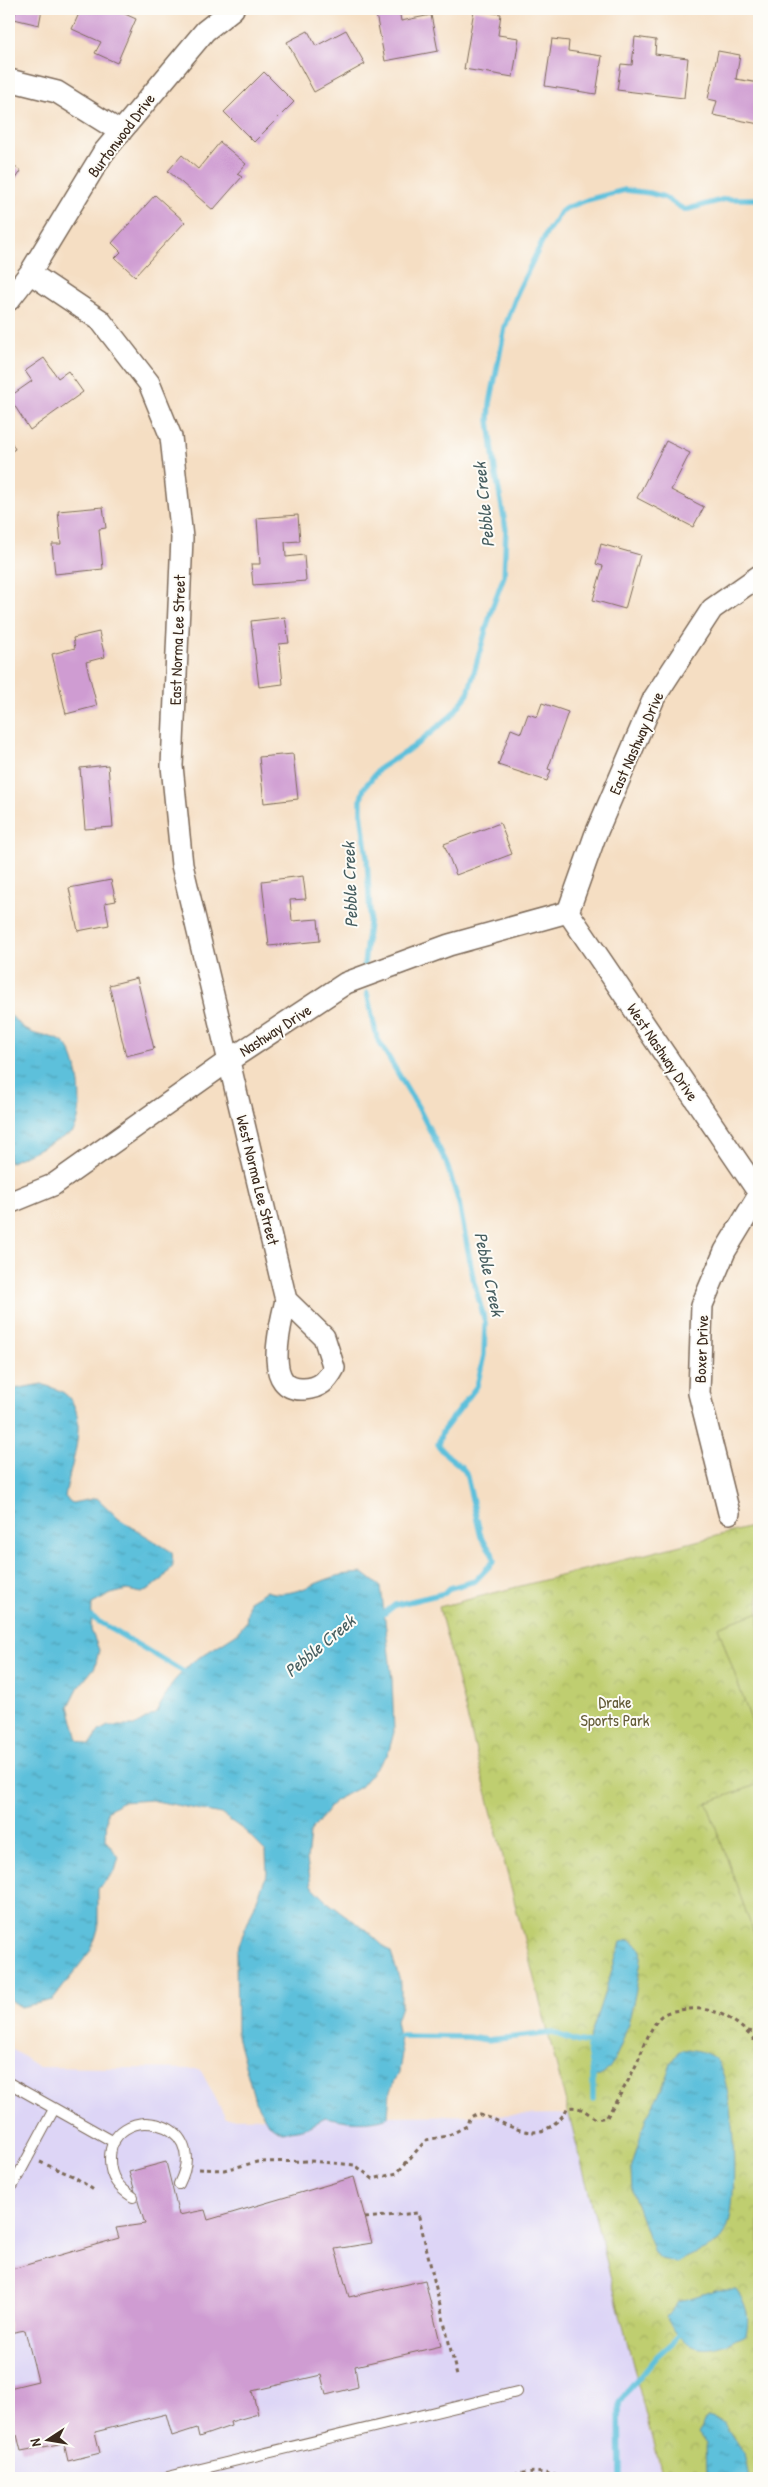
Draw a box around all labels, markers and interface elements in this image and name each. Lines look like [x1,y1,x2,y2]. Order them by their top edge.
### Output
street label: Burtonwood Drive [82,88,160,182]
water label: Pebble Creek [466,460,500,549]
street label: East Norma Lee Street [164,574,190,705]
street label: East Nashway Drive [603,687,669,798]
water label: Pebble Creek [335,840,363,928]
street label: Nashway Drive [235,998,316,1062]
street label: West Nashway Drive [622,999,704,1106]
street label: West Norma Lee Street [231,1113,285,1248]
water label: Pebble Creek [468,1230,511,1320]
street label: Boxer Drive [689,1314,713,1383]
water label: Pebble Creek [279,1608,362,1683]
park label: Drake Sports Park [581,1691,650,1731]
north arrow [22,2414,72,2464]
text: N [25,2437,45,2448]

